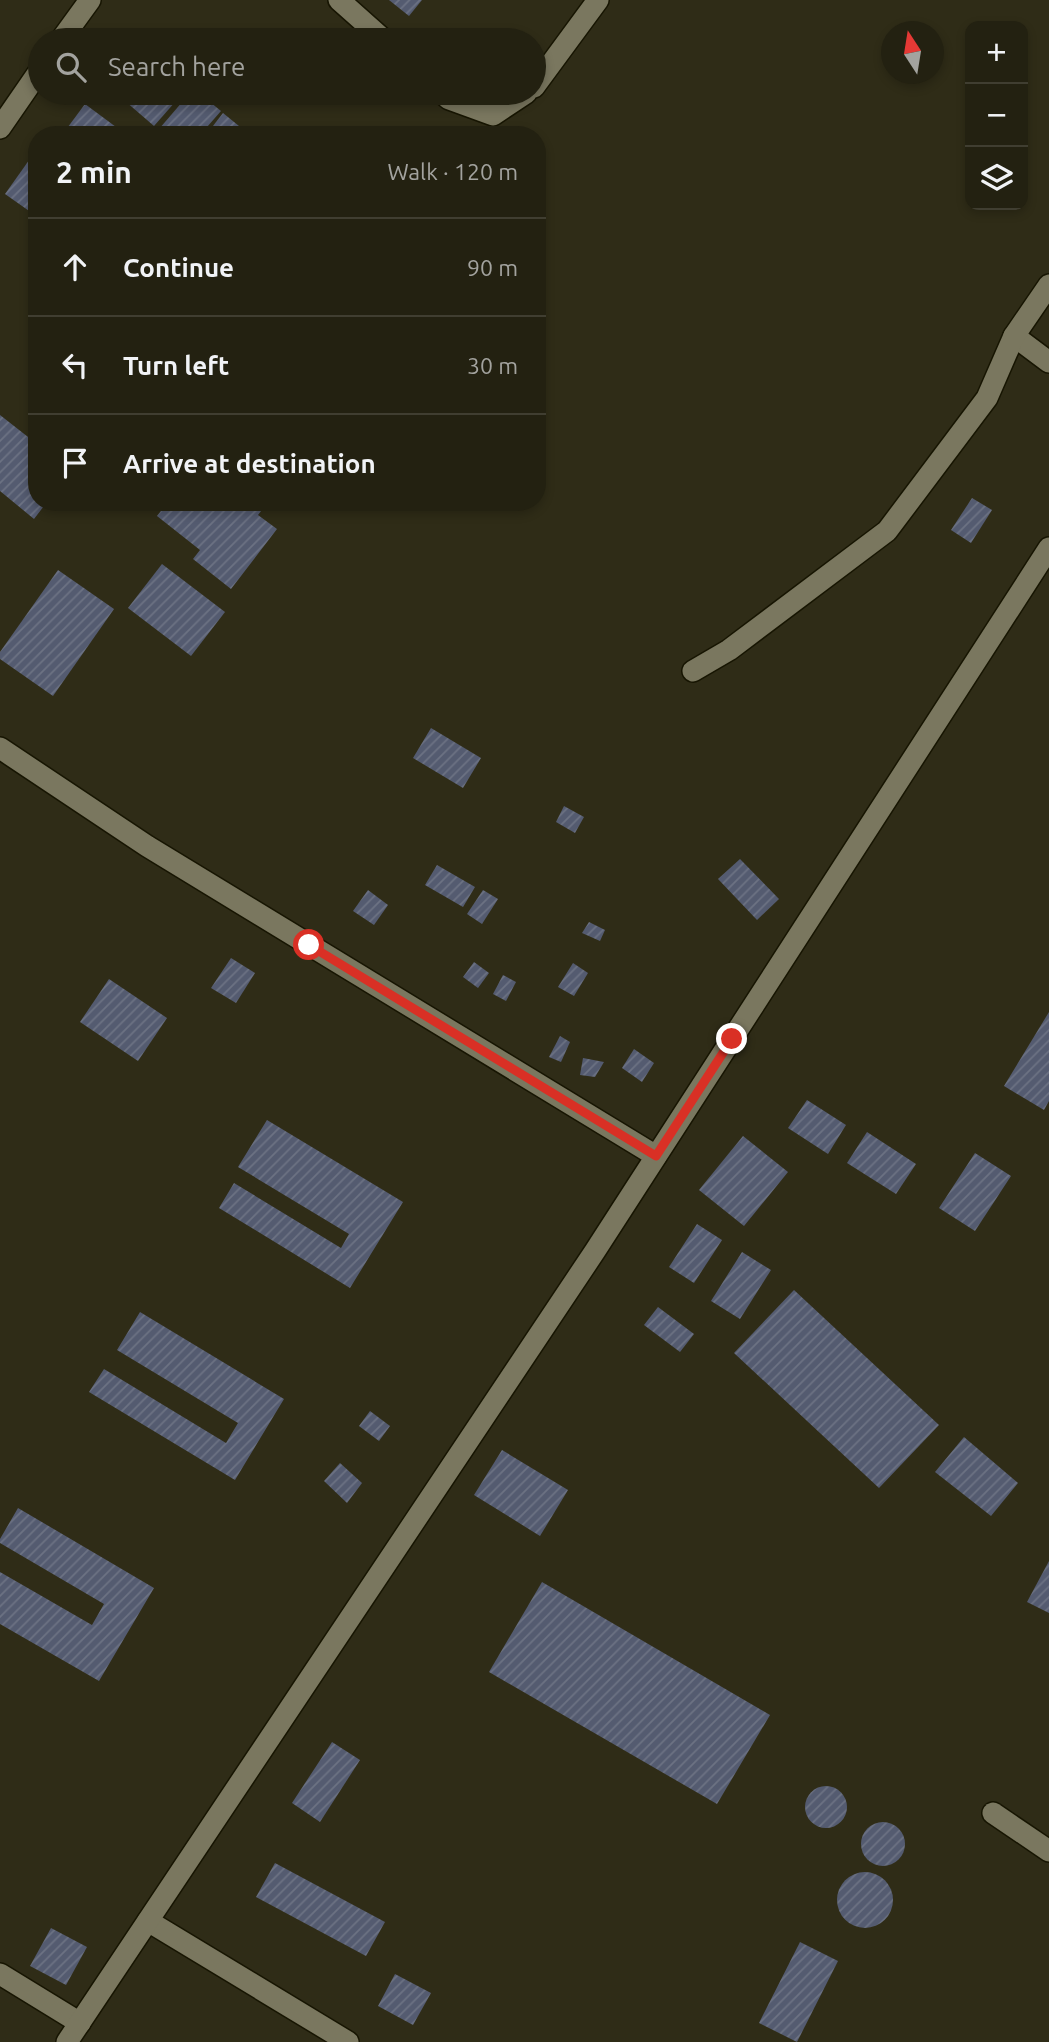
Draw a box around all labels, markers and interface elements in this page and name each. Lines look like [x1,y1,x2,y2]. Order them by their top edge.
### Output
north arrow [881,21,944,84]
map controls [965,21,1028,210]
button: + [965,21,1028,84]
search box [28,28,546,105]
icon: search [52,48,90,86]
text: Search here [108,52,245,81]
button: − [965,84,1028,147]
button: layers [965,147,1028,210]
text: 2 min [56,155,132,189]
text: Walk · 120 m [387,159,518,184]
icon: ahead [56,248,94,286]
text: Continue [123,253,234,282]
text: 90 m [467,255,518,280]
icon: left [56,346,94,384]
text: Turn left [123,351,229,380]
text: 30 m [467,353,518,378]
icon: arrive [56,444,94,482]
text: Arrive at destination [123,449,376,478]
route start [293,929,324,960]
route end [716,1023,747,1054]

